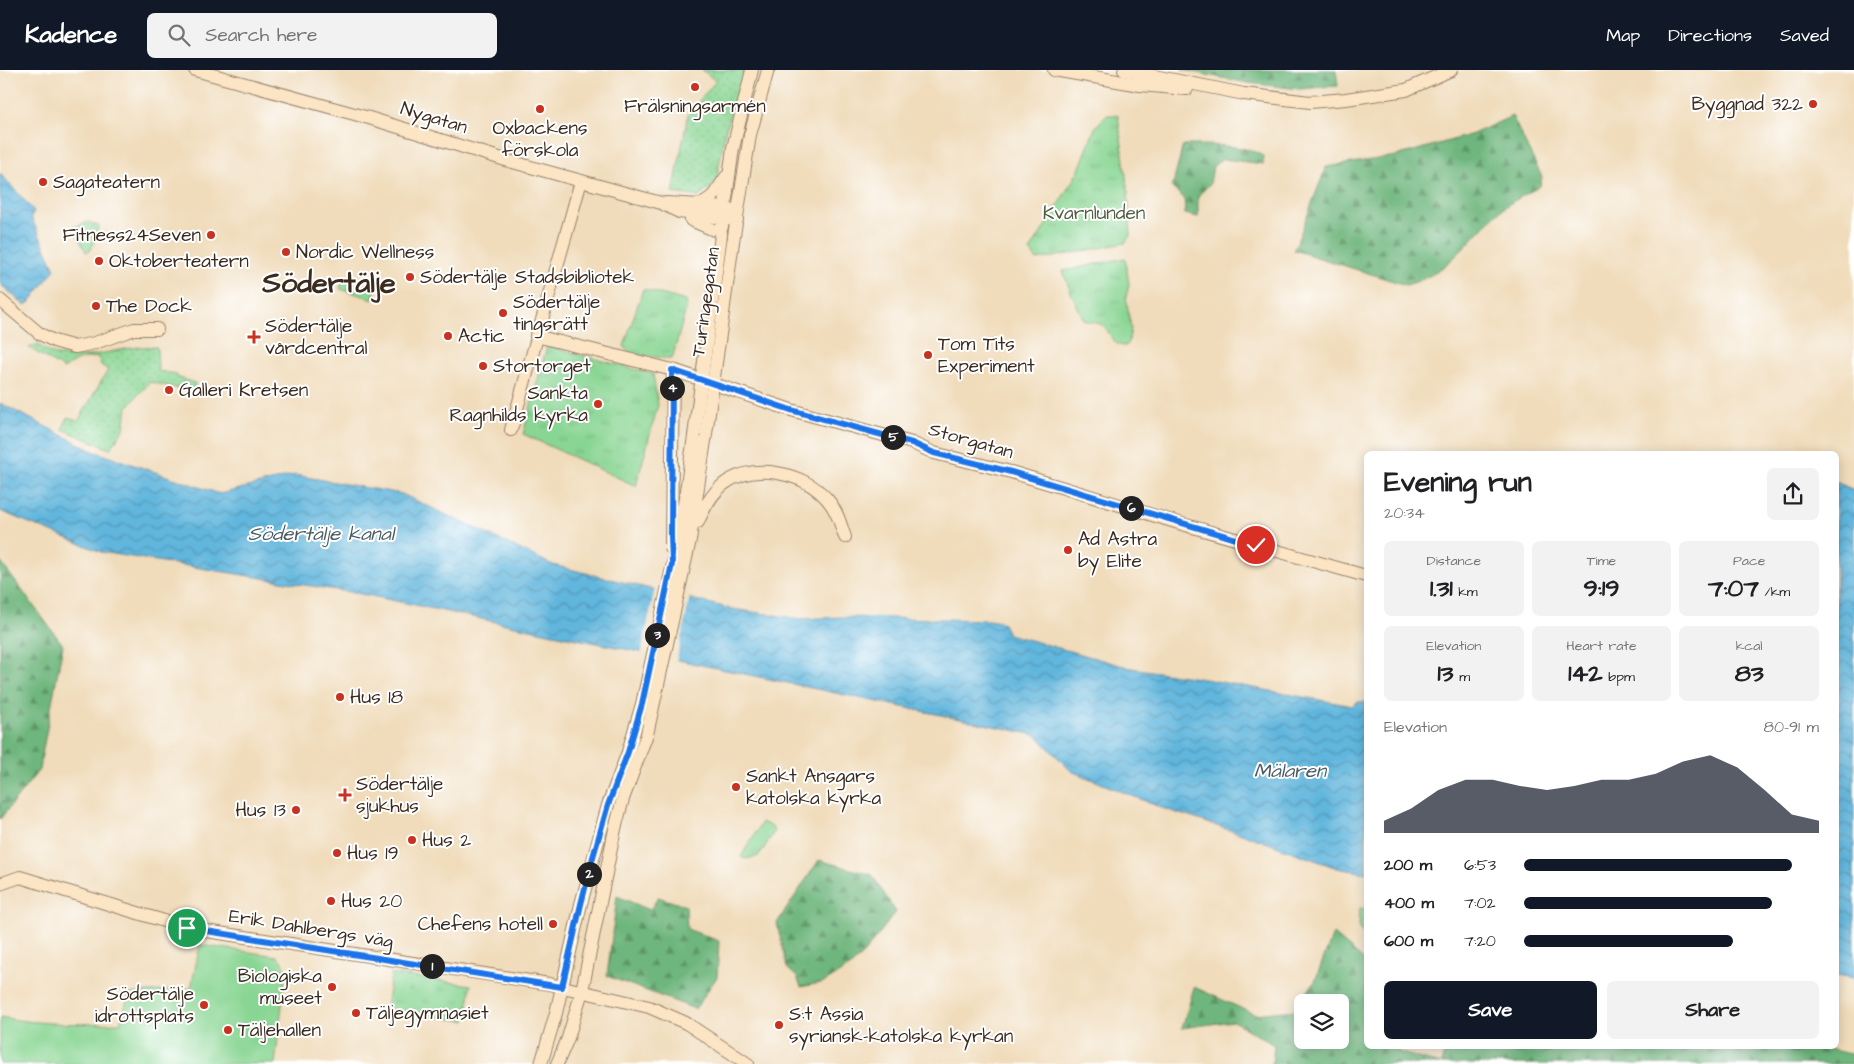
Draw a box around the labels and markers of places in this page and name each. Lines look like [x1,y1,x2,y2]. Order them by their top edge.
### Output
marker: Frälsningsarmén [689,81,701,93]
place label: Byggnad 322 [1692,91,1803,119]
place label: Frälsningsarmén [624,93,766,121]
marker: Byggnad 322 [1807,98,1819,110]
marker: Oxbackens förskola [534,103,546,115]
place label: Oxbackens förskola [492,115,588,164]
place label: Sagateatern [53,169,160,197]
marker: Sagateatern [37,176,49,188]
place label: Fitness24Seven [63,222,201,249]
marker: Fitness24Seven [205,229,217,241]
place label: Nordic Wellness [296,239,434,266]
marker: Nordic Wellness [280,246,292,258]
place label: Oktoberteatern [109,248,249,275]
marker: Oktoberteatern [93,255,105,267]
place label: Södertälje Stadsbibliotek [420,264,635,291]
marker: Södertälje Stadsbibliotek [404,271,416,283]
place label: Södertälje tingsrätt [513,289,600,339]
place label: The Dock [106,293,192,320]
marker: The Dock [90,300,102,312]
marker: Södertälje tingsrätt [497,307,509,319]
place label: Södertälje vårdcentral [265,313,367,362]
place label: Actic [458,323,505,350]
marker: Södertälje vårdcentral [247,330,261,344]
marker: Actic [442,330,454,342]
place label: Tom Tits Experiment [938,331,1035,380]
marker: Tom Tits Experiment [922,349,934,361]
place label: Stortorget [493,353,591,381]
marker: Stortorget [477,360,489,372]
pin: 4 [660,376,684,400]
place label: Galleri Kretsen [179,377,308,404]
place label: Sankta Ragnhilds kyrka [449,380,588,430]
marker: Galleri Kretsen [163,384,175,396]
marker: Sankta Ragnhilds kyrka [592,398,604,410]
pin: 5 [880,424,906,450]
pin: 6 [1118,496,1144,520]
pin [1235,524,1277,566]
place label: Ad Astra by Elite [1078,526,1157,576]
marker: Ad Astra by Elite [1062,544,1074,556]
pin: 3 [644,622,670,648]
place label: Hus 18 [350,684,403,711]
marker: Hus 18 [334,691,346,703]
place label: Sankt Ansgars katolska kyrka [746,763,881,813]
place label: Södertälje sjukhus [356,771,443,820]
marker: Sankt Ansgars katolska kyrka [730,781,742,793]
marker: Södertälje sjukhus [338,788,352,802]
place label: Hus 13 [236,797,286,824]
marker: Hus 13 [290,804,302,816]
place label: Hus 2 [422,827,471,854]
marker: Hus 2 [406,834,418,846]
place label: Hus 19 [347,840,399,867]
marker: Hus 19 [331,847,343,859]
pin: 2 [576,862,602,886]
place label: Hus 20 [341,888,402,915]
marker: Hus 20 [325,895,337,907]
pin [166,907,208,949]
place label: Chefens hotell [418,911,543,938]
marker: Chefens hotell [547,918,559,930]
pin: 1 [420,954,444,978]
place label: Biologiska museet [238,963,322,1012]
place label: Södertälje idrottsplats [95,981,194,1030]
marker: Biologiska museet [326,981,338,993]
marker: Södertälje idrottsplats [198,999,210,1011]
place label: Täljegymnasiet [366,1000,489,1028]
place label: S:t Assia syriansk-katolska kyrkan [789,1001,1013,1051]
marker: Täljegymnasiet [350,1007,362,1019]
place label: Täljehallen [238,1017,321,1044]
marker: S:t Assia syriansk-katolska kyrkan [773,1019,785,1031]
marker: Täljehallen [222,1024,234,1036]

